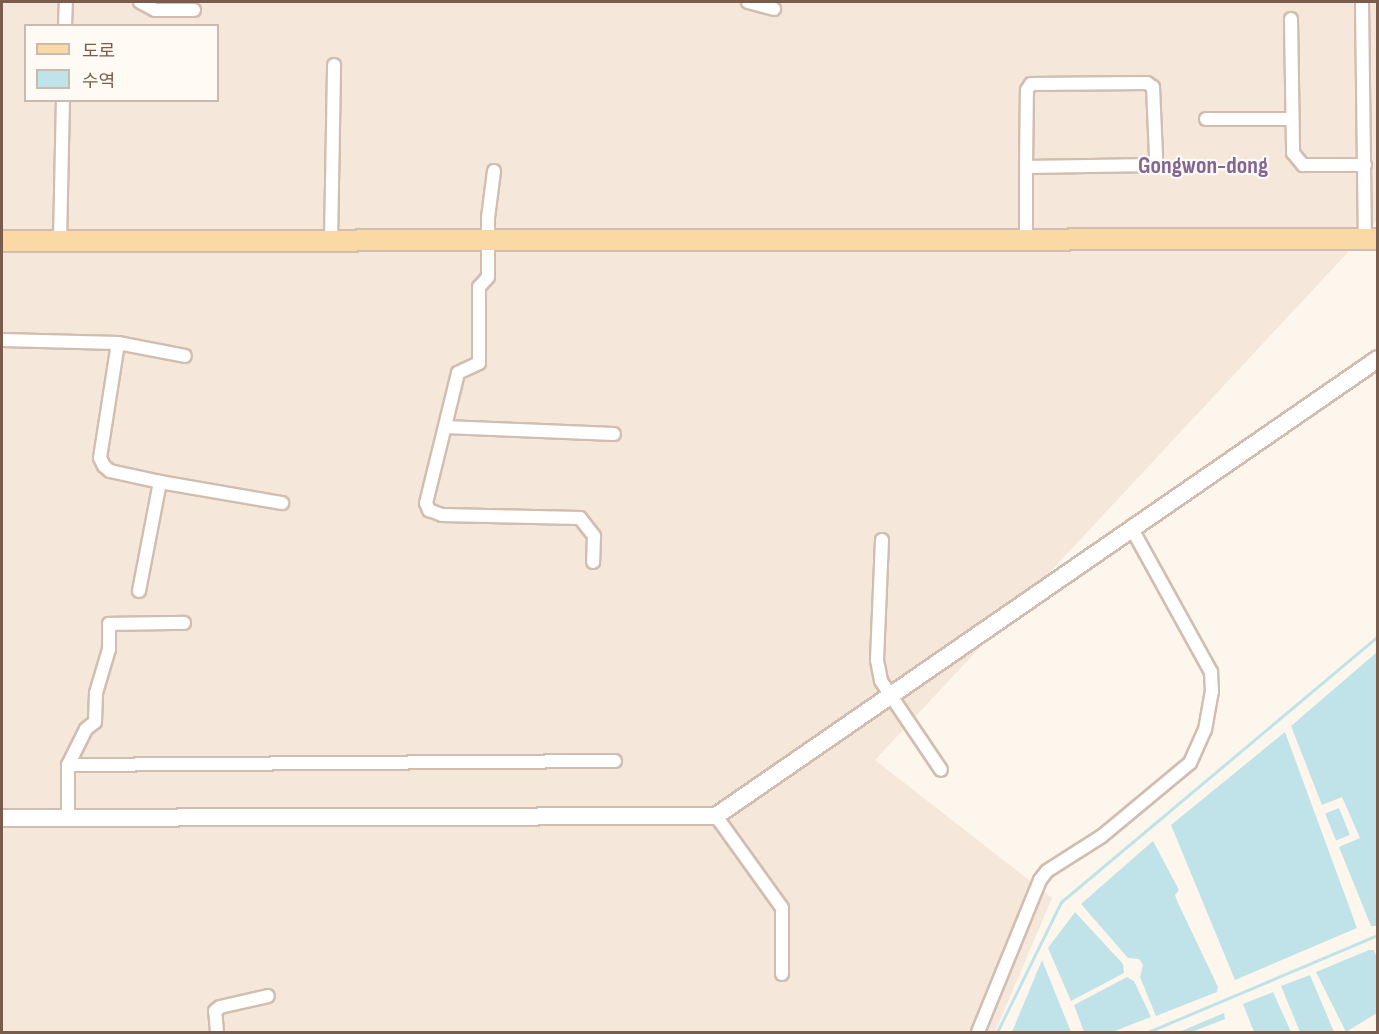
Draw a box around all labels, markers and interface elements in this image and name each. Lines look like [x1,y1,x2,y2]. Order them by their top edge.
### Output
legend [24,24,219,102]
text: 도로 [82,41,115,62]
text: 수역 [82,71,115,92]
district label: Gongwon-dong [1138,152,1268,180]

